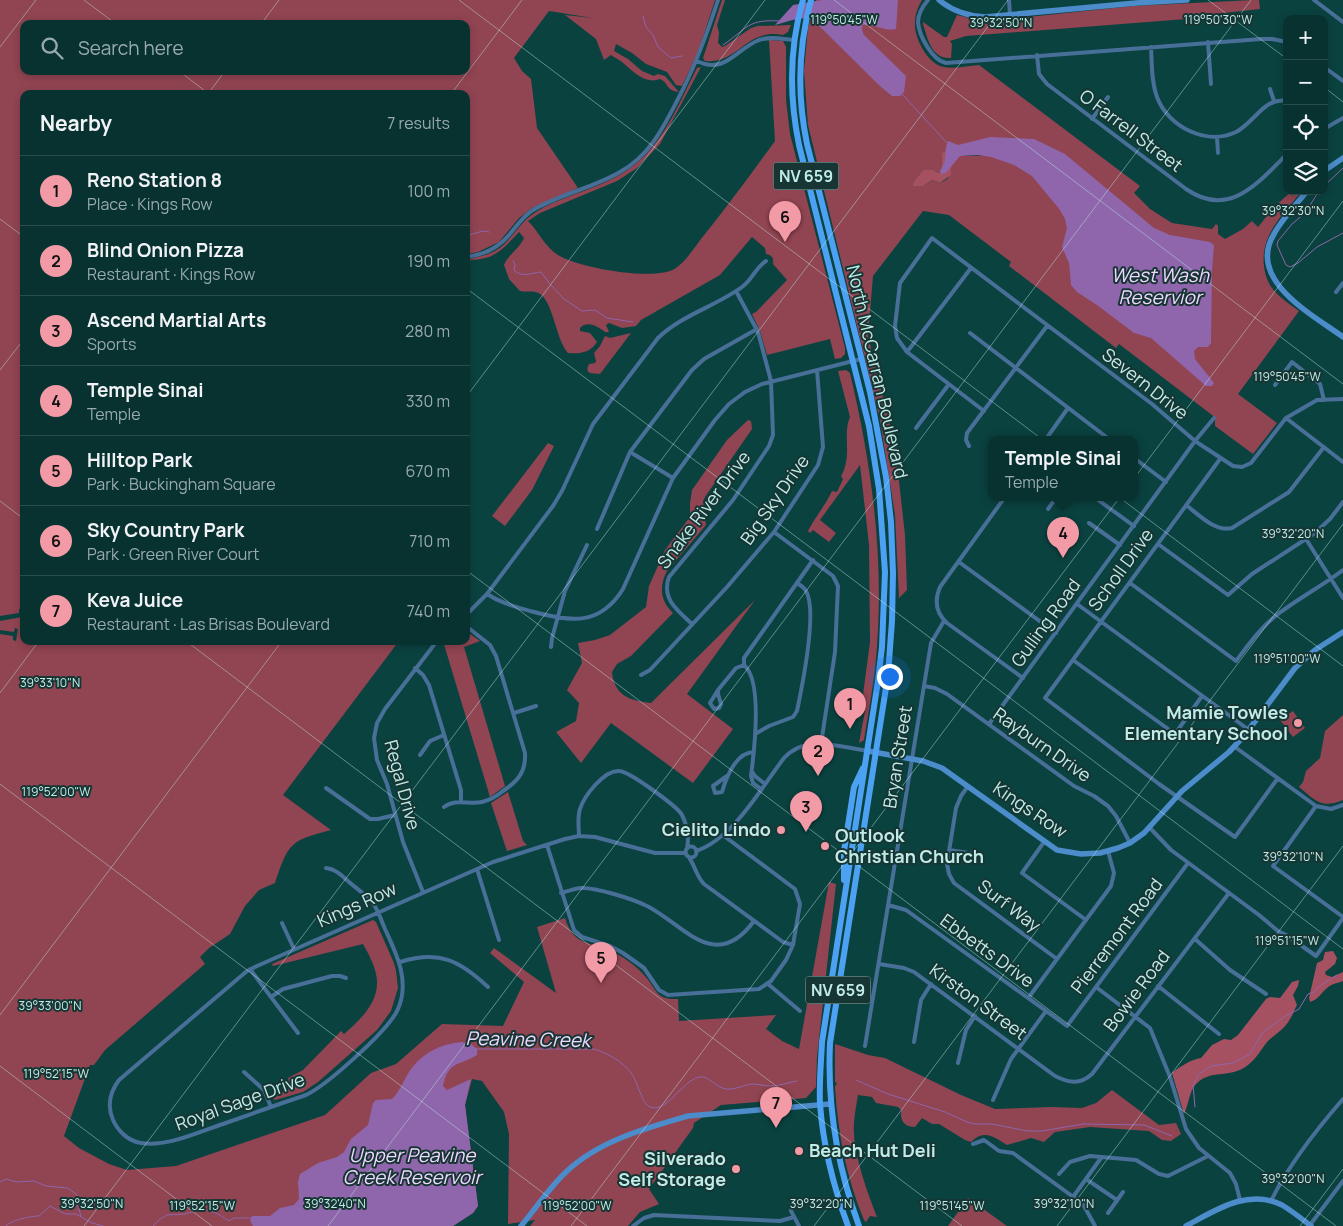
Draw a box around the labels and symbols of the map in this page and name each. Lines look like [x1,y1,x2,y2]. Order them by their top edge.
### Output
text: 119°50'45"W [810,11,879,28]
text: 119°50'30"W [1184,11,1253,28]
text: 39°32'50"N [970,14,1032,31]
street label: O Farrell Street [1075,83,1188,177]
road number: NV 659 [774,162,838,190]
pin: 6 [769,201,801,242]
text: 39°32'30"N [1262,202,1324,219]
water label: West Wash Reservior [1111,262,1210,310]
street label: North McCarran Boulevard [842,263,914,481]
street label: Severn Drive [1097,342,1194,425]
text: 119°50'45"W [1253,368,1322,385]
street label: Snake River Drive [651,446,755,573]
street label: Big Sky Drive [734,450,814,549]
pin: 4 [1047,517,1079,558]
street label: Scholl Drive [1082,523,1158,616]
text: 39°32'20"N [1262,525,1324,542]
street label: Gulling Road [1005,573,1085,671]
text: 119°51'00"W [1254,650,1321,667]
your location [877,664,903,690]
text: 39°33'10"N [20,674,80,691]
pin: 1 [834,688,866,729]
place label: Mamie Towles Elementary School [1125,700,1288,745]
street label: Rayburn Drive [989,702,1096,787]
street label: Bryan Street [877,704,917,810]
marker: Mamie Towles Elementary School [1292,717,1304,729]
pin: 2 [802,735,834,776]
street label: Regal Drive [379,737,427,832]
street label: Kings Row [989,776,1073,843]
text: 119°52'00"W [22,783,91,800]
pin: 3 [790,791,822,832]
place label: Cielito Lindo [662,817,771,841]
place label: Outlook Christian Church [835,823,984,868]
marker: Cielito Lindo [775,824,787,836]
marker: Outlook Christian Church [819,840,831,852]
text: 39°32'10"N [1263,848,1323,865]
street label: Pierremont Road [1065,873,1168,998]
street label: Surf Way [973,874,1046,937]
street label: Kings Row [313,876,400,932]
street label: Ebbetts Drive [936,908,1039,992]
text: 119°51'15"W [1255,932,1320,949]
pin: 5 [585,942,617,983]
street label: Bowie Road [1098,945,1175,1036]
street label: Kirston Street [925,958,1032,1045]
road number: NV 659 [806,976,870,1004]
text: 39°33'00"N [19,997,81,1014]
water label: Peavine Creek [465,1025,593,1053]
text: 119°52'15"W [23,1065,90,1082]
street label: Royal Sage Drive [171,1066,308,1136]
pin: 7 [760,1087,792,1128]
place label: Beach Hut Deli [809,1138,936,1162]
water label: Upper Peavine Creek Reservoir [343,1142,483,1190]
marker: Beach Hut Deli [793,1145,805,1157]
place label: Silverado Self Storage [618,1146,726,1191]
marker: Silverado Self Storage [730,1163,742,1175]
text: 39°32'00"N [1261,1170,1325,1187]
text: 39°32'50"N [61,1195,123,1212]
text: 39°32'40"N [304,1195,366,1212]
text: 39°32'20"N [790,1195,852,1212]
text: 39°32'10"N [1034,1195,1094,1212]
text: 119°52'15"W [169,1197,236,1214]
text: 119°52'00"W [543,1197,612,1214]
text: 119°51'45"W [920,1197,985,1214]

